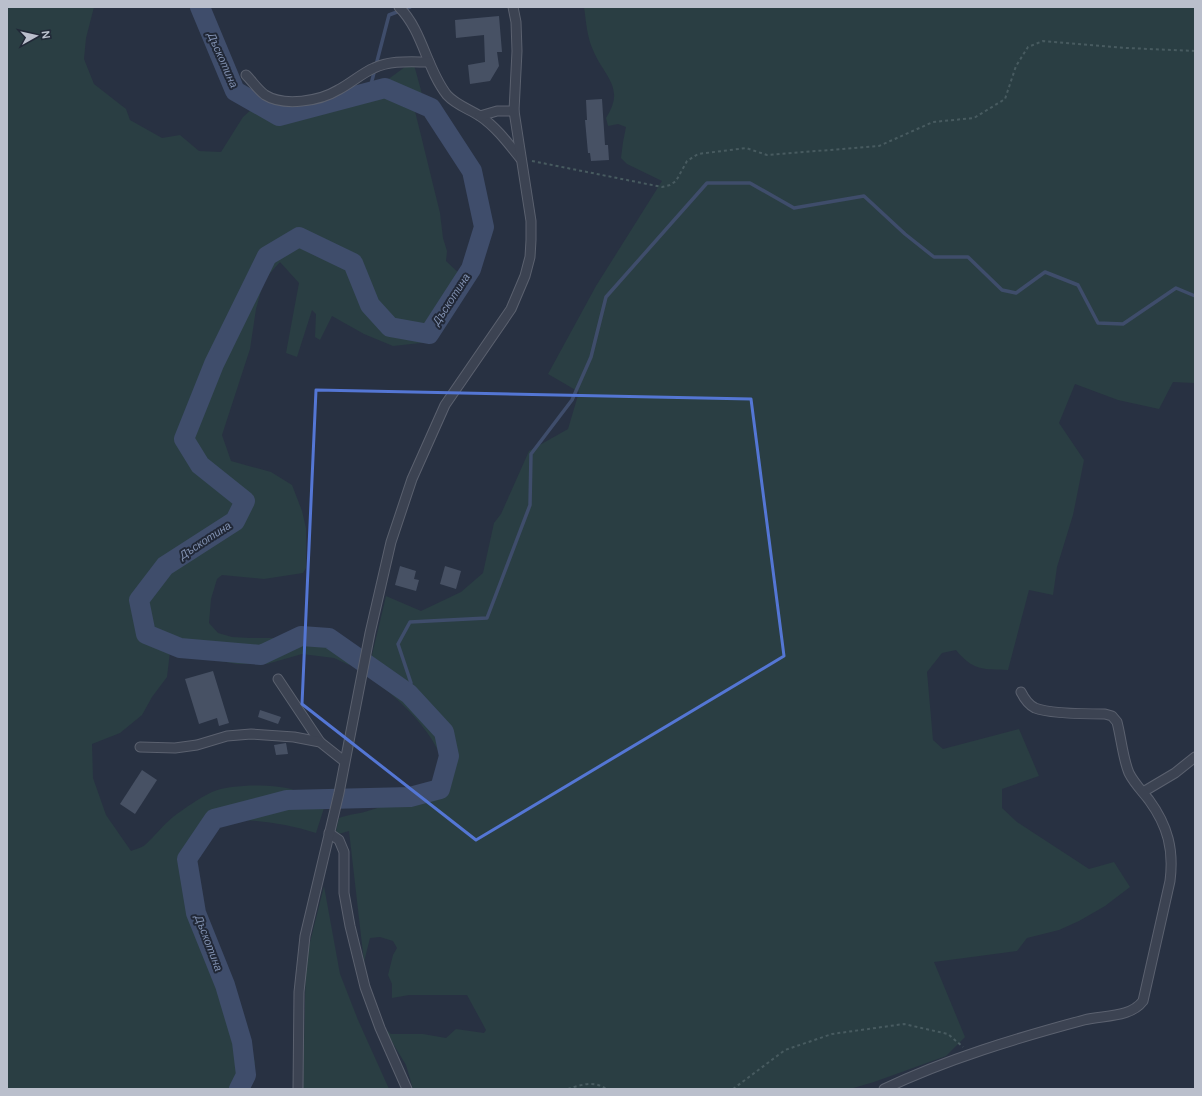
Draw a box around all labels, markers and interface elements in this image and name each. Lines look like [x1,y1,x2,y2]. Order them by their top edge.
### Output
north arrow [16,16,56,56]
water label: Дъскотина [204,28,241,90]
text: N [38,30,53,40]
water label: Дъскотина [428,271,473,329]
water label: Дъскотина [175,518,233,563]
water label: Дъскотина [191,911,226,973]

